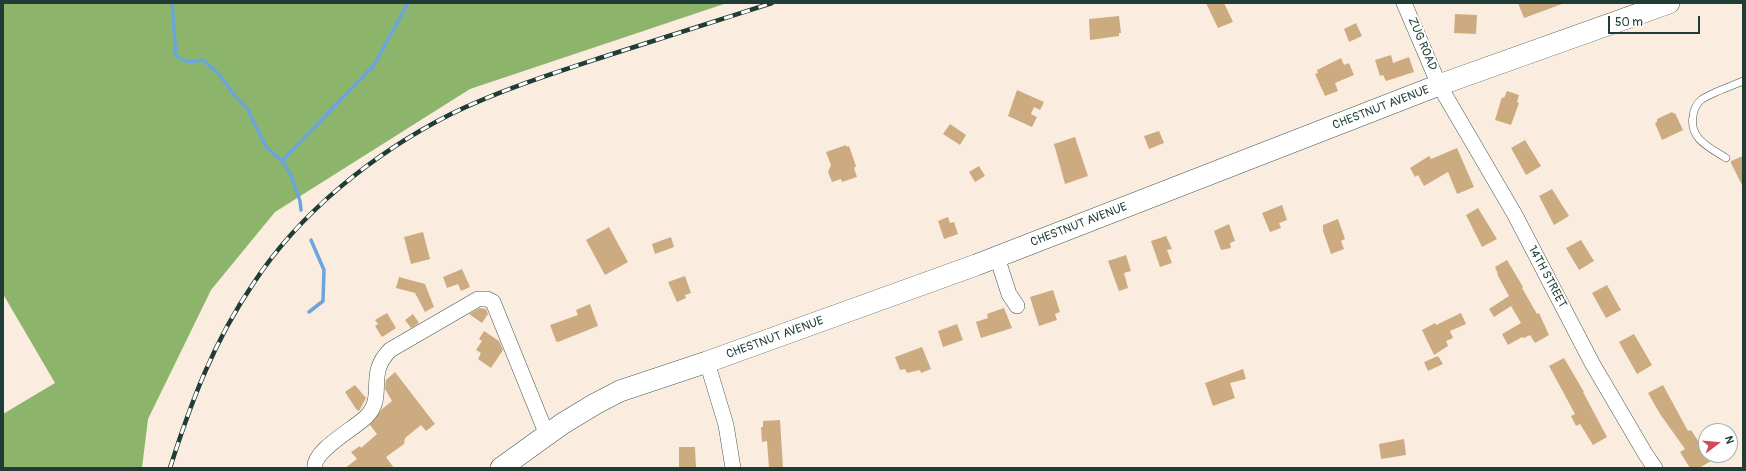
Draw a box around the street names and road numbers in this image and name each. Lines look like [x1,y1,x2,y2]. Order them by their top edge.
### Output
street label: ZUG ROAD [1404,15,1440,73]
street label: CHESTNUT AVENUE [1331,83,1431,133]
street label: CHESTNUT AVENUE [1029,200,1129,250]
street label: 14TH STREET [1525,243,1569,311]
street label: CHESTNUT AVENUE [724,314,826,362]

